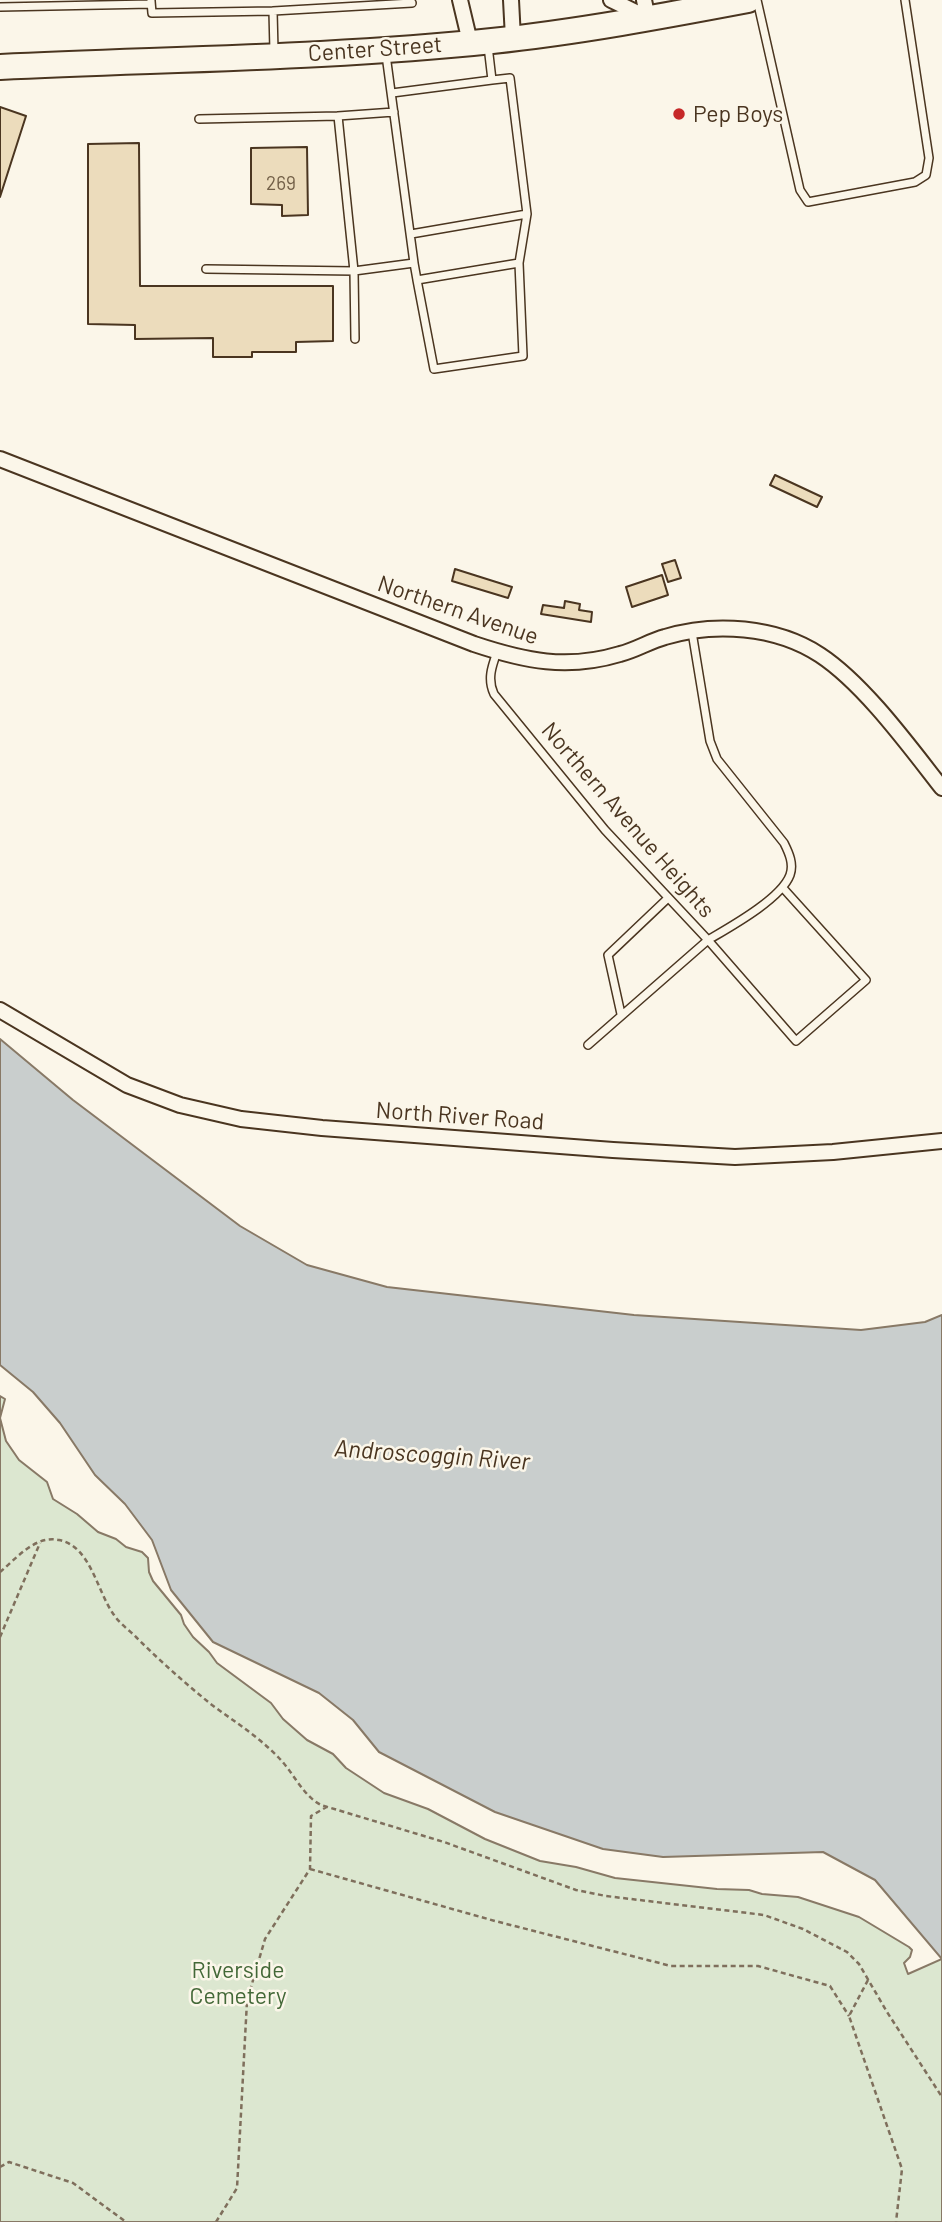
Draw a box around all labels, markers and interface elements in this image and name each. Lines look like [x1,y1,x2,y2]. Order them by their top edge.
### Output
street label: Center Street [307,31,443,67]
place label: Pep Boys [693,100,783,128]
marker: Pep Boys [671,106,687,122]
house number: 269 [266,173,296,195]
street label: Northern Avenue [374,570,542,650]
street label: Northern Avenue Heights [536,717,720,923]
street label: North River Road [375,1096,545,1136]
water label: Androscoggin River [333,1434,531,1476]
park label: Riverside Cemetery [189,1956,287,2010]

